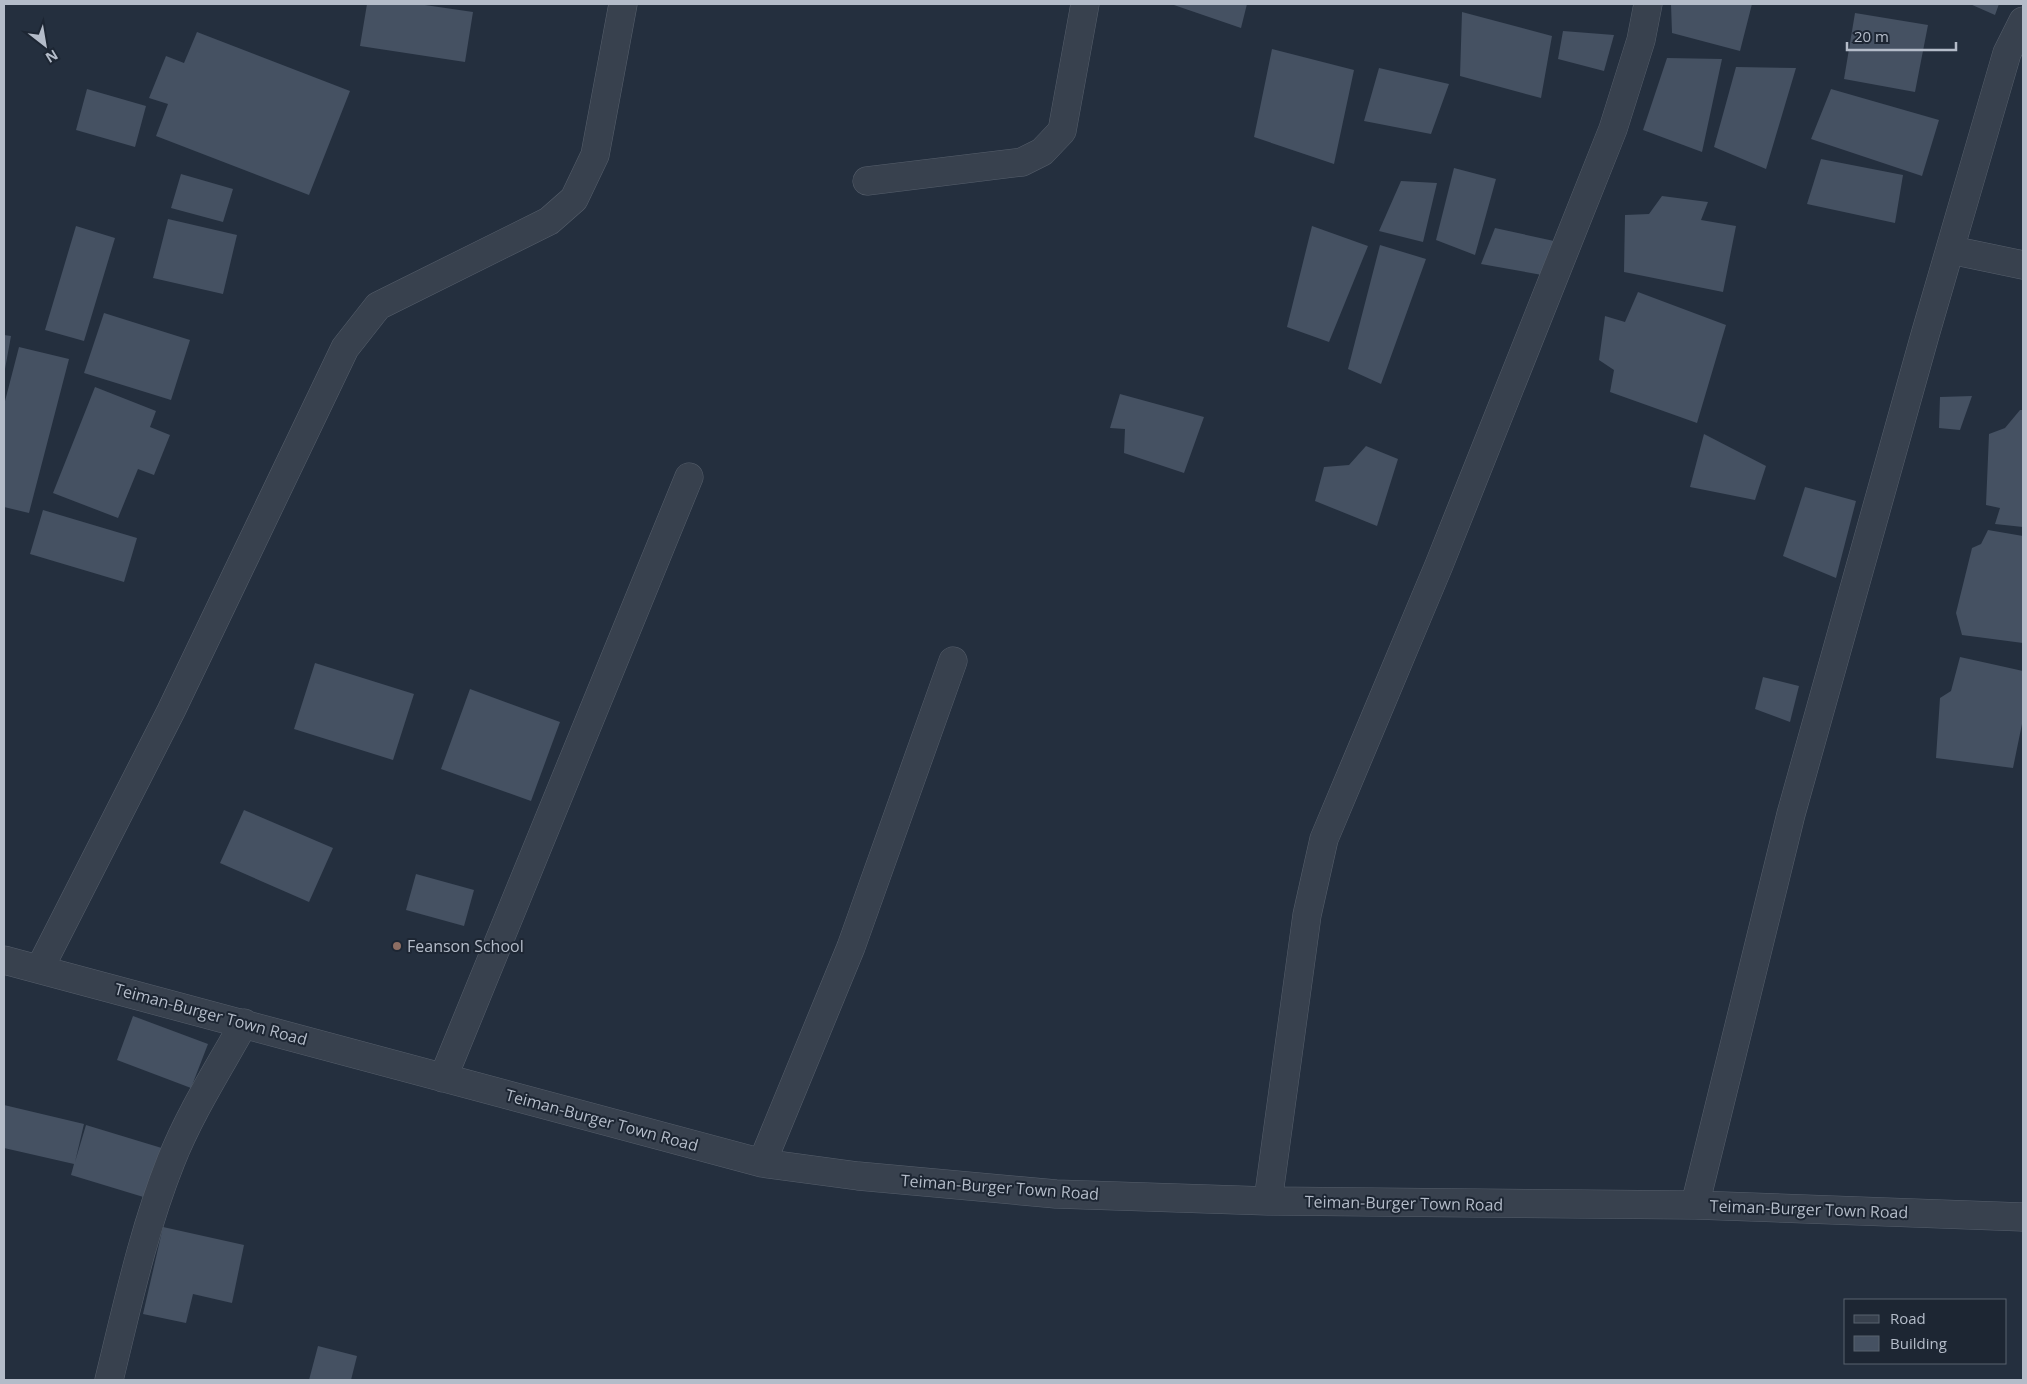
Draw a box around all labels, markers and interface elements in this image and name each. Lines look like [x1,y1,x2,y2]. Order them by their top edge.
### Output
north arrow [20,20,70,70]
scale bar [1847,20,1956,52]
text: 20 m [1854,26,1889,46]
text: N [42,45,62,68]
place label: Feanson School [407,935,524,957]
marker: Feanson School [391,940,403,952]
street label: Teiman-Burger Town Road [112,978,310,1050]
street label: Teiman-Burger Town Road [503,1084,701,1156]
street label: Teiman-Burger Town Road [900,1169,1100,1205]
street label: Teiman-Burger Town Road [1305,1190,1503,1216]
street label: Teiman-Burger Town Road [1709,1195,1909,1223]
legend [1844,1299,2007,1364]
text: Road [1890,1308,1926,1328]
text: Building [1890,1333,1947,1353]

